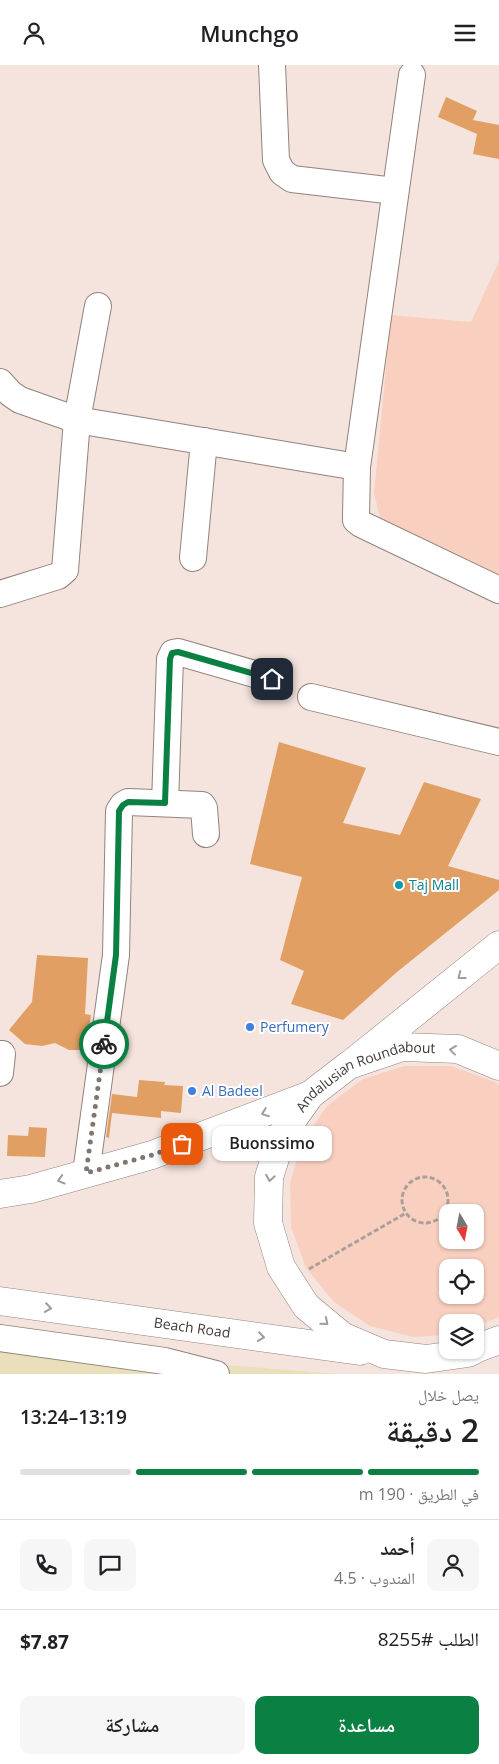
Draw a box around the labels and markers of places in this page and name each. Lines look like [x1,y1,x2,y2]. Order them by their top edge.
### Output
pin [251,658,293,700]
place label: Taj Mall [409,875,459,894]
marker: Taj Mall [393,879,405,891]
place label: Perfumery [260,1017,330,1036]
marker: Perfumery [244,1021,256,1033]
place label: Al Badeel [202,1081,263,1100]
marker: Al Badeel [186,1085,198,1097]
pin [161,1123,203,1165]
callout: Buonssimo [212,1127,332,1161]

